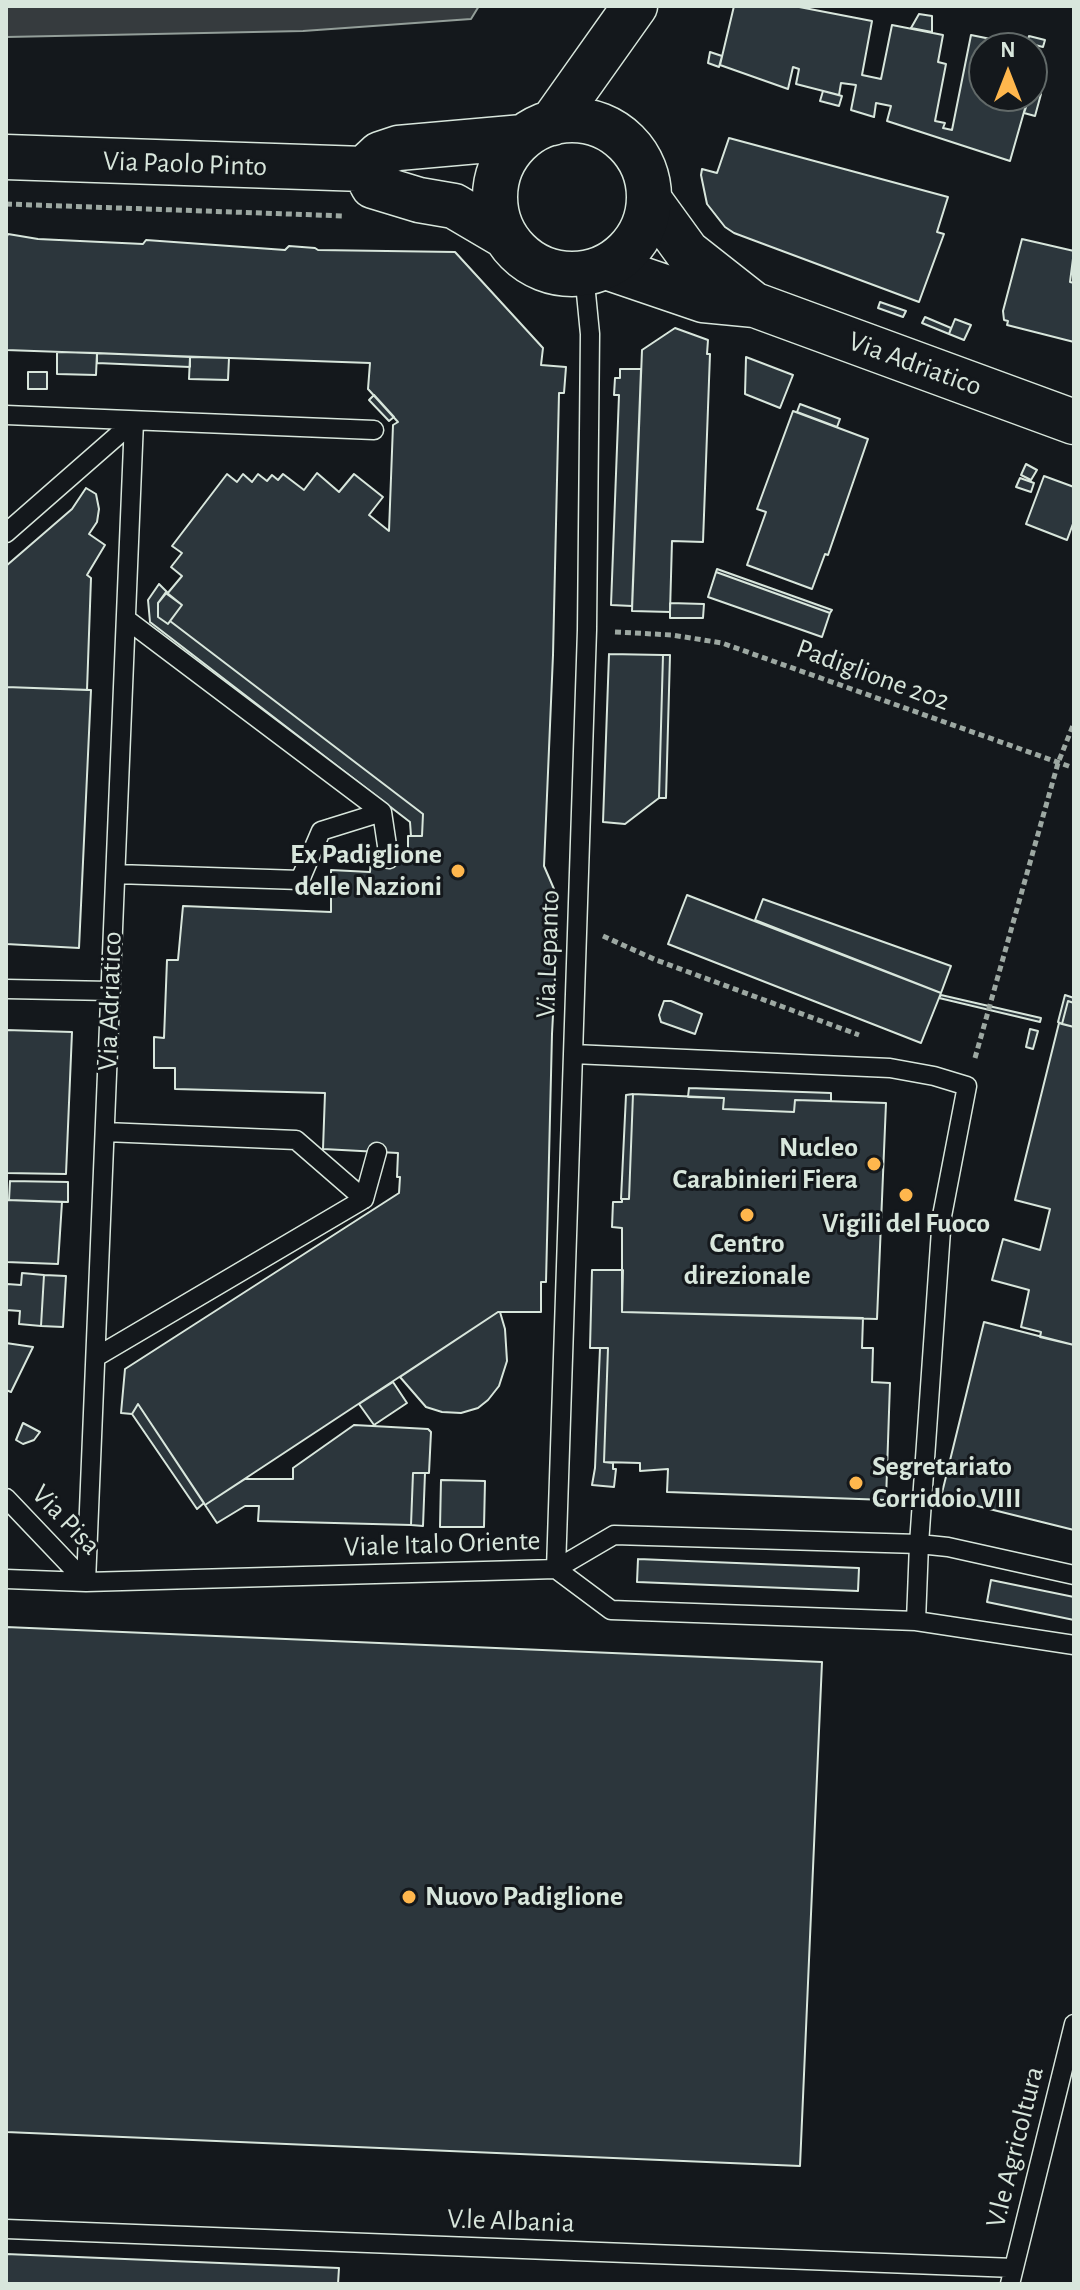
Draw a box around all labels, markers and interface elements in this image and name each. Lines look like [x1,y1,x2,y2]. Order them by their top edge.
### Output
north arrow [968,32,1048,112]
text: N [1000,39,1016,61]
street label: Via Paolo Pinto [102,144,268,184]
street label: Via Adriatico [844,324,986,404]
street label: Padiglione 202 [792,632,954,718]
place label: Ex Padiglione delle Nazioni [290,838,442,904]
marker: Ex Padiglione delle Nazioni [449,862,467,880]
street label: Via Lepanto [529,889,567,1019]
street label: Via Adriatico [91,931,129,1071]
place label: Nucleo Carabinieri Fiera [673,1131,858,1197]
marker: Nucleo Carabinieri Fiera [865,1155,883,1173]
marker: Vigili del Fuoco [897,1186,915,1204]
marker: Centro direzionale [738,1206,756,1224]
place label: Vigili del Fuoco [822,1207,990,1241]
place label: Centro direzionale [684,1227,810,1293]
place label: Segretariato Corridoio VIII [872,1450,1022,1516]
marker: Segretariato Corridoio VIII [847,1474,865,1492]
street label: Via Pisa [24,1478,108,1562]
street label: Viale Italo Oriente [343,1524,541,1564]
place label: Nuovo Padiglione [425,1880,623,1914]
marker: Nuovo Padiglione [400,1888,418,1906]
street label: V.le Agricoltura [979,2063,1051,2231]
street label: V.le Albania [447,2202,575,2240]

